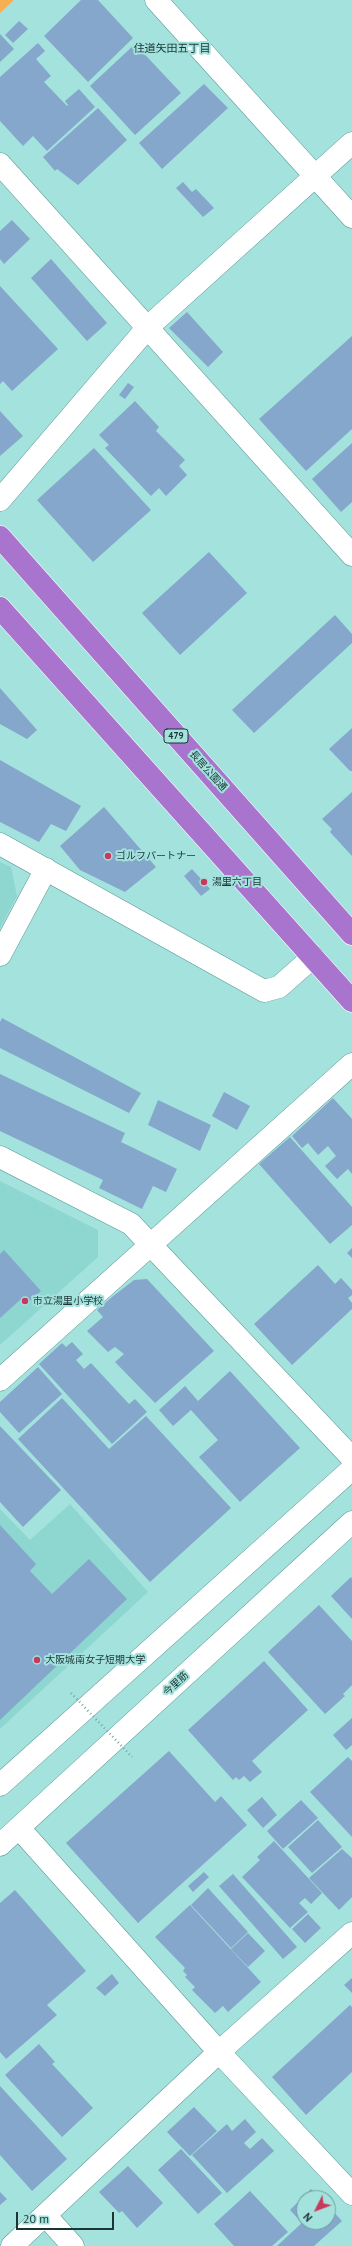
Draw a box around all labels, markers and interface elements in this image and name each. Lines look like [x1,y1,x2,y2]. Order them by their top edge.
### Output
district label: 住道矢田五丁目 [134,42,210,56]
road number: 479 [164,729,188,743]
street label: 長居公園通 [187,748,229,794]
place label: ゴルフパートナー [116,850,196,862]
marker: ゴルフパートナー [103,851,113,861]
place label: 湯里六丁目 [212,876,262,888]
marker: 湯里六丁目 [199,877,209,887]
place label: 市立湯里小学校 [33,1295,103,1307]
marker: 市立湯里小学校 [20,1296,30,1306]
place label: 大阪城南女子短期大学 [45,1654,145,1666]
marker: 大阪城南女子短期大学 [32,1655,42,1665]
street label: 今里筋 [161,1669,191,1699]
north arrow [296,2190,336,2230]
scale bar [18,2204,116,2230]
text: N [300,2210,315,2225]
text: 20 m [23,2211,49,2226]

